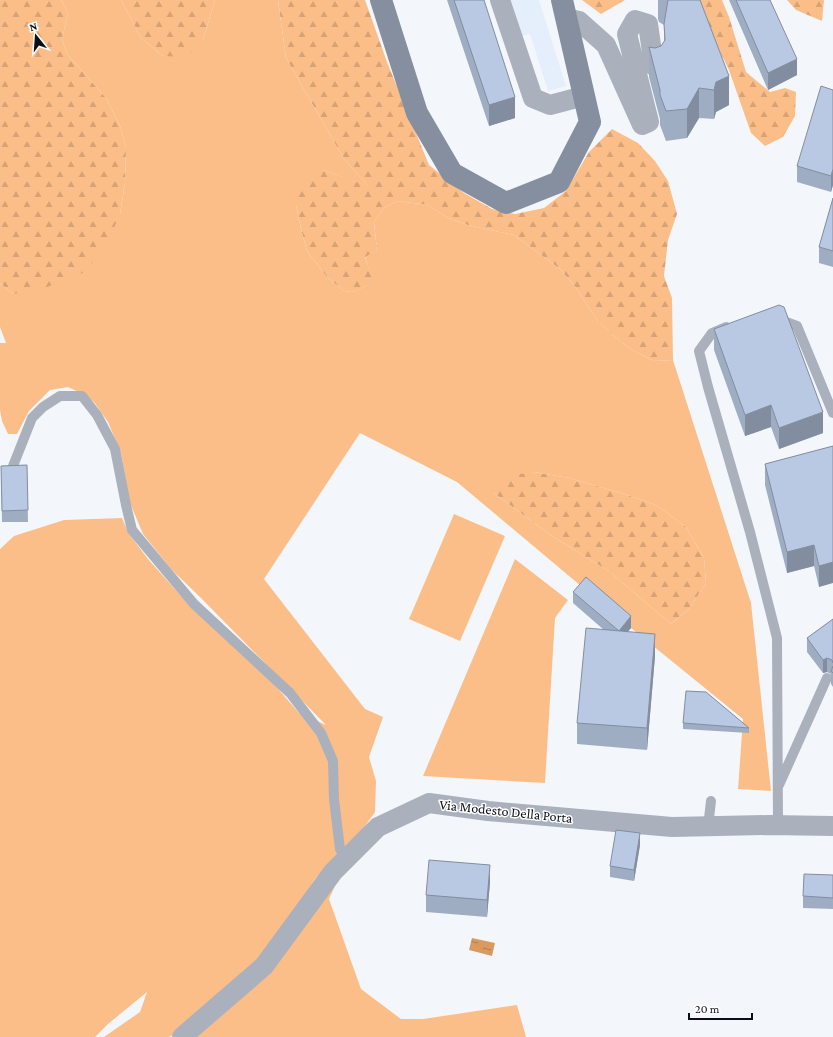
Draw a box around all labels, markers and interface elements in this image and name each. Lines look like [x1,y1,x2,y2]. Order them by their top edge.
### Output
north arrow [16,16,56,56]
text: N [28,19,39,33]
street label: Via Modesto Della Porta [439,796,574,826]
scale bar [689,995,752,1021]
text: 20 m [695,1002,720,1016]

